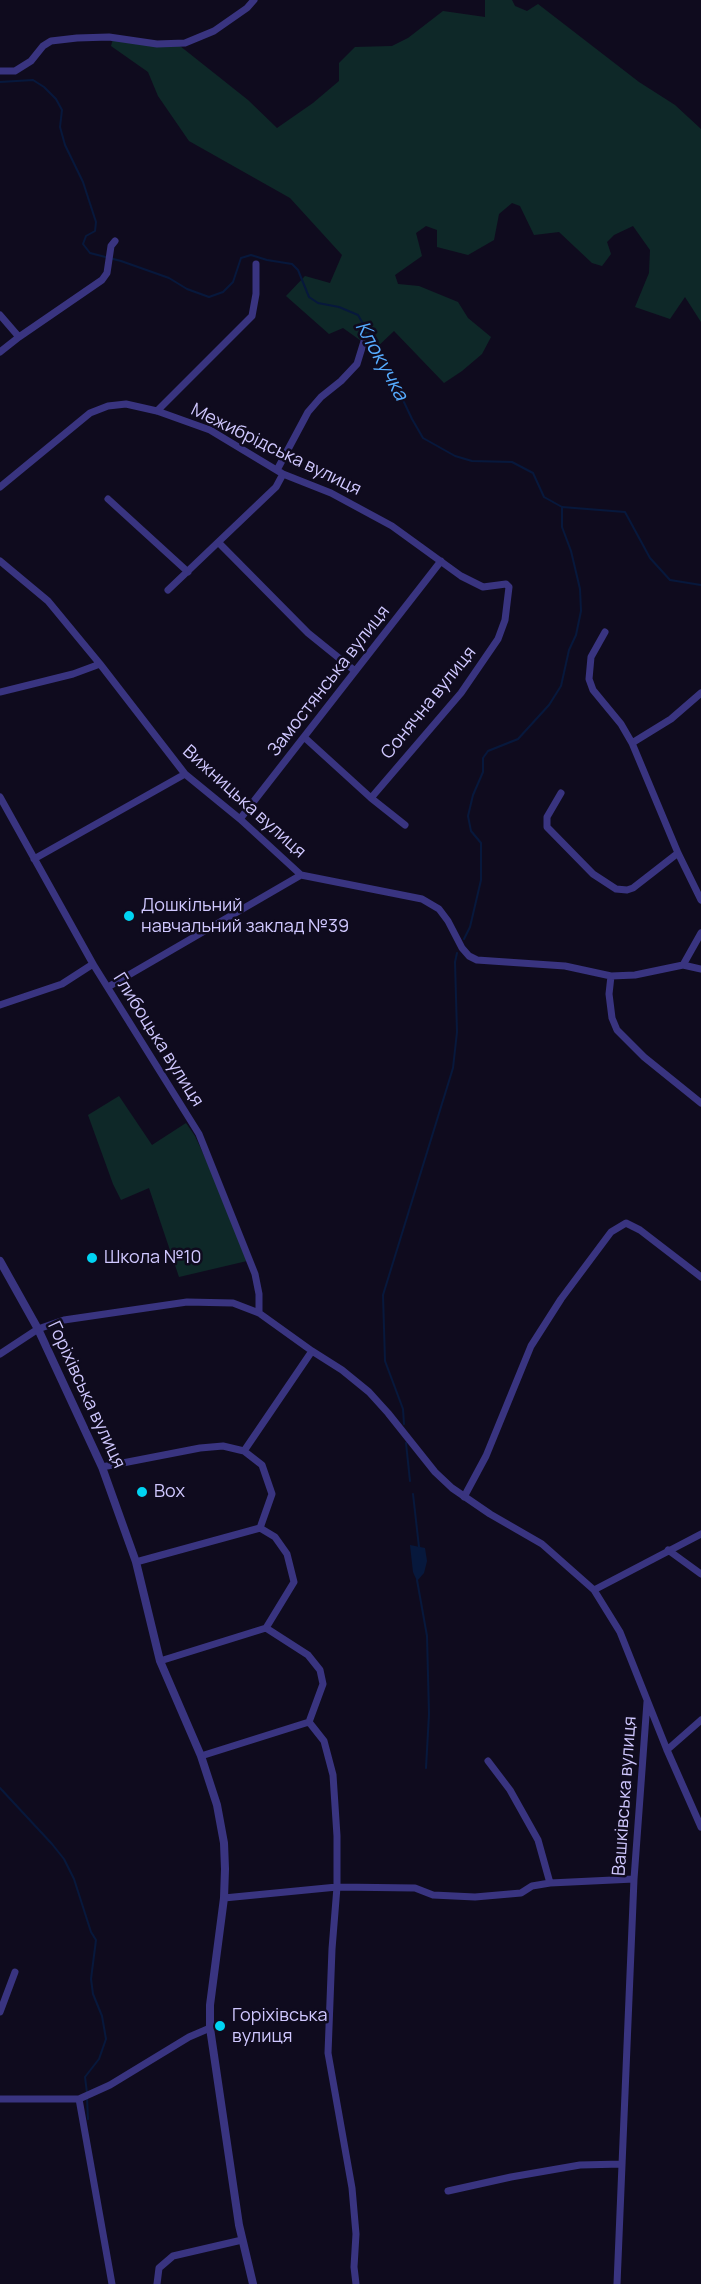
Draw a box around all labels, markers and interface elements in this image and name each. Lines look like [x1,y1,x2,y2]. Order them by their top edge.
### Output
water label: Клокучка [349,317,413,405]
street label: Межибрідська вулиця [187,399,365,501]
street label: Замостянська вулиця [263,601,395,761]
street label: Сонячна вулиця [377,642,481,764]
street label: Вижницька вулиця [178,741,310,863]
place label: Дошкільний навчальний заклад №39 [141,895,349,938]
marker: Дошкільний навчальний заклад №39 [122,909,136,923]
street label: Глибоцька вулиця [108,969,208,1111]
place label: Школа №10 [104,1247,202,1269]
marker: Школа №10 [85,1251,99,1265]
street label: Горіхівська вулиця [43,1318,129,1472]
place label: Box [154,1481,185,1503]
marker: Box [135,1485,149,1499]
street label: Вашківська вулиця [609,1715,641,1877]
place label: Горіхівська вулиця [232,2005,327,2048]
marker: Горіхівська вулиця [213,2019,227,2033]

